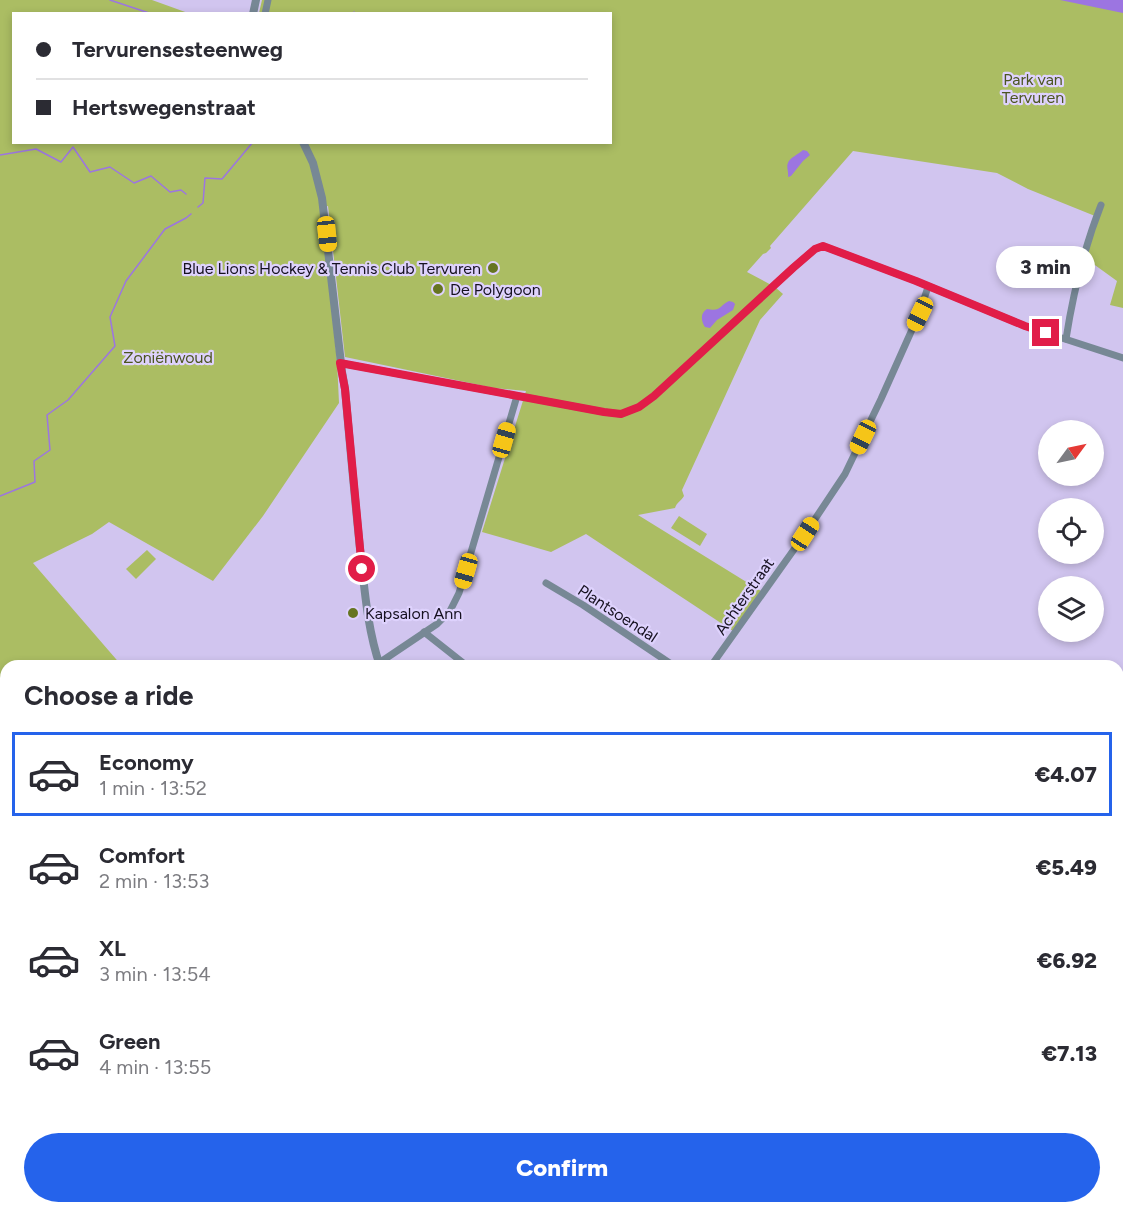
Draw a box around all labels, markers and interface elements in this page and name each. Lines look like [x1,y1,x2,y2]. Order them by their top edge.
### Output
text: Tervurensesteenweg [72,36,283,63]
park label: Park van Tervuren [1002,70,1064,107]
text: Hertswegenstraat [72,94,256,121]
car [316,215,338,253]
callout: 3 min [996,246,1096,288]
text: 3 min [1020,255,1071,279]
place label: Blue Lions Hockey & Tennis Club Tervuren [183,259,481,278]
marker: Blue Lions Hockey & Tennis Club Tervuren [486,261,500,275]
place label: De Polygoon [450,280,541,299]
marker: De Polygoon [431,282,445,296]
car [904,294,936,334]
route end [1032,319,1059,346]
park label: Zoniënwoud [123,348,213,367]
car [847,417,879,457]
car [490,420,518,460]
north arrow [1038,420,1104,486]
map controls [1038,420,1104,642]
button: locate [1038,498,1104,564]
car [788,514,822,554]
car [452,551,480,591]
street label: Achterstraat [711,554,778,638]
route start [348,555,375,582]
button: layers [1038,576,1104,642]
street label: Plantsoendal [574,581,661,646]
place label: Kapsalon Ann [365,604,462,623]
marker: Kapsalon Ann [346,606,360,620]
text: Choose a ride [24,679,193,712]
icon: car [27,747,81,801]
text: Economy [99,749,194,776]
text: €4.07 [1035,761,1097,788]
text: 1 min · 13:52 [99,776,207,800]
icon: car [27,840,81,894]
text: Comfort [99,842,185,869]
text: €5.49 [1036,854,1097,881]
text: 2 min · 13:53 [99,869,209,893]
icon: car [27,933,81,987]
text: XL [99,935,126,962]
text: €6.92 [1037,947,1097,974]
text: 3 min · 13:54 [99,962,211,986]
icon: car [27,1026,81,1080]
text: Green [99,1028,161,1055]
text: €7.13 [1041,1040,1097,1067]
text: 4 min · 13:55 [99,1055,211,1079]
button: Confirm [24,1133,1100,1202]

